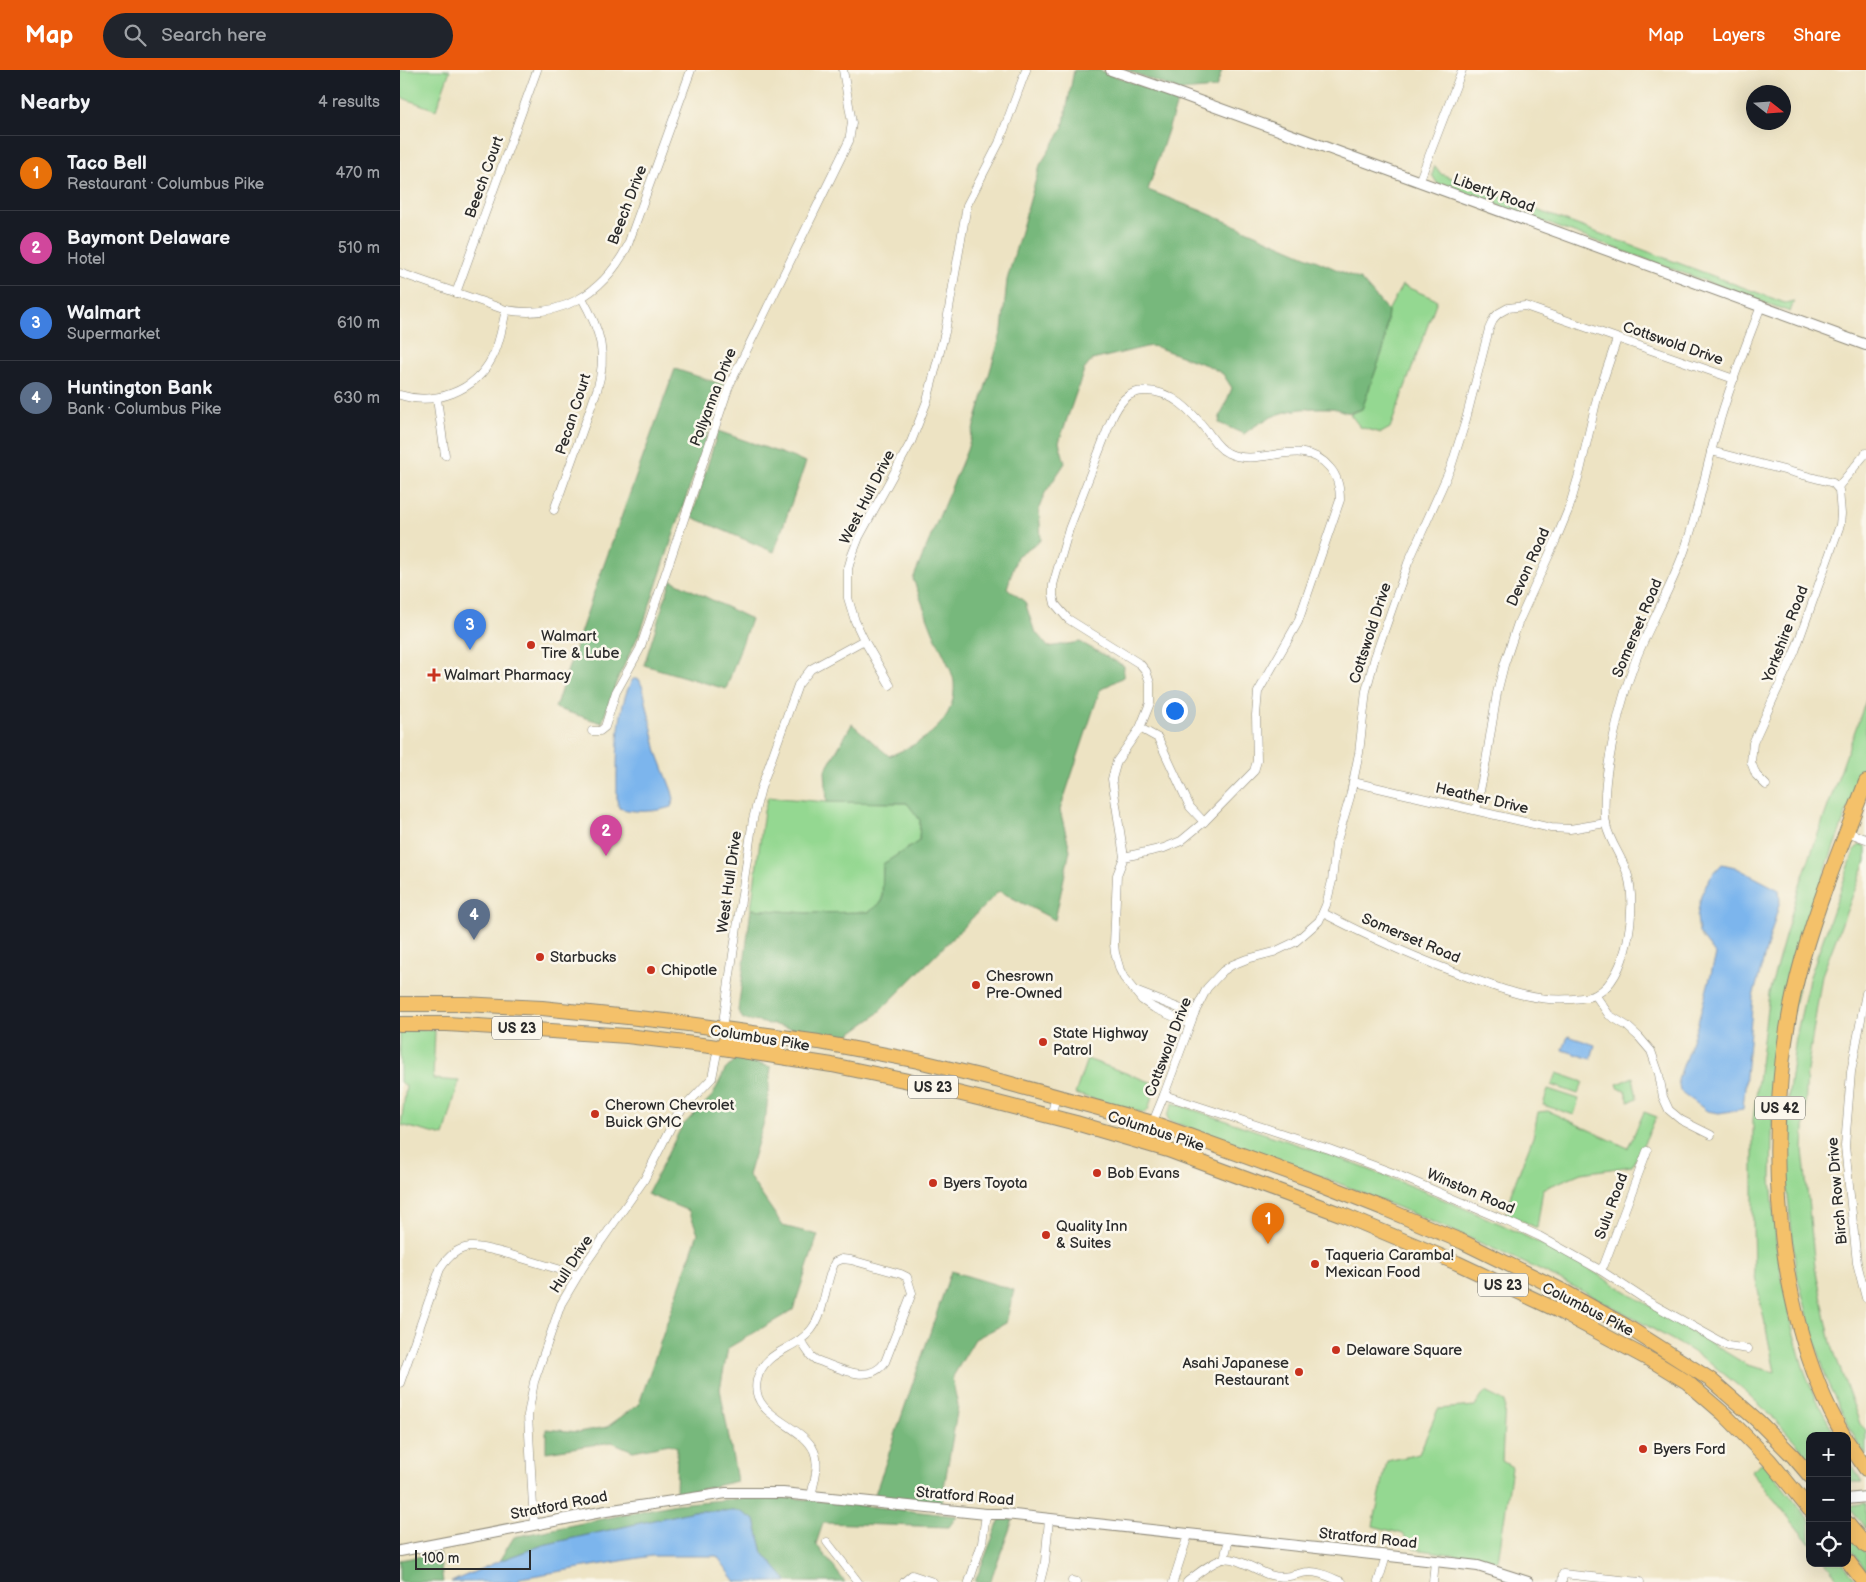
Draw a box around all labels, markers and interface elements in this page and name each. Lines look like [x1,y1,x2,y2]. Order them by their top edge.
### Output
search box [103,13,453,58]
text: Map [25,21,73,50]
icon: search [121,21,149,49]
text: Search here [161,24,267,47]
text: Map [1648,25,1684,46]
text: Layers [1712,25,1765,46]
text: Share [1793,25,1841,46]
north arrow [1746,85,1791,130]
text: Nearby [20,90,90,115]
text: 4 results [318,93,380,112]
street label: Beech Court [461,133,508,221]
text: Taco Bell [67,152,147,175]
street label: Beech Drive [604,163,651,248]
text: 1 [33,164,39,183]
text: 470 m [335,164,380,183]
street label: Liberty Road [1450,170,1537,217]
text: Restaurant · Columbus Pike [67,175,264,194]
text: Baymont Delaware [67,227,230,250]
text: 2 [31,239,41,258]
text: 510 m [338,239,380,258]
text: Hotel [67,250,105,269]
text: Walmart [67,302,141,325]
text: 3 [31,314,41,333]
text: 610 m [337,314,380,333]
street label: Cottswold Drive [1620,317,1726,370]
text: Supermarket [67,325,160,344]
street label: Pollyanna Drive [686,345,741,449]
street label: Pecan Court [551,371,596,457]
text: Huntington Bank [67,377,212,400]
text: 4 [31,389,41,408]
text: 630 m [333,389,380,408]
text: Bank · Columbus Pike [67,400,222,419]
street label: West Hull Drive [836,447,899,547]
street label: Devon Road [1503,525,1554,609]
street label: Somerset Road [1608,576,1667,680]
street label: Cottswold Drive [1345,580,1396,686]
street label: Yorkshire Road [1758,583,1813,686]
pin: 3 [454,609,486,650]
place label: Walmart Tire & Lube [541,627,619,663]
marker: Walmart Tire & Lube [525,639,537,651]
place label: Walmart Pharmacy [444,666,571,685]
marker: Walmart Pharmacy [428,669,440,681]
your location [1162,698,1188,724]
street label: Heather Drive [1434,779,1530,818]
pin: 2 [590,815,622,856]
street label: West Hull Drive [713,830,746,934]
pin: 4 [458,899,490,940]
street label: Somerset Road [1359,909,1463,968]
place label: Starbucks [550,948,617,967]
marker: Starbucks [534,951,546,963]
place label: Chipotle [661,961,717,980]
marker: Chipotle [645,964,657,976]
place label: Chesrown Pre-Owned [986,967,1062,1003]
marker: Chesrown Pre-Owned [970,979,982,991]
street label: Cottswold Drive [1141,995,1196,1100]
road number: US 23 [492,1016,542,1040]
street label: Columbus Pike [709,1021,811,1056]
place label: State Highway Patrol [1053,1024,1149,1060]
marker: State Highway Patrol [1037,1036,1049,1048]
road number: US 23 [908,1076,958,1098]
place label: Cherown Chevrolet Buick GMC [605,1096,735,1132]
road number: US 42 [1755,1096,1805,1120]
street label: Columbus Pike [1105,1107,1207,1156]
marker: Cherown Chevrolet Buick GMC [589,1108,601,1120]
street label: Birch Row Drive [1823,1136,1852,1245]
place label: Bob Evans [1107,1164,1180,1183]
street label: Winston Road [1424,1164,1518,1219]
marker: Bob Evans [1091,1167,1103,1179]
street label: Sulu Road [1591,1170,1632,1242]
place label: Byers Toyota [943,1174,1028,1193]
marker: Byers Toyota [927,1177,939,1189]
pin: 1 [1252,1203,1284,1244]
place label: Quality Inn & Suites [1056,1217,1127,1253]
marker: Quality Inn & Suites [1040,1229,1052,1241]
street label: Hull Drive [546,1232,597,1297]
place label: Taqueria Caramba! Mexican Food [1325,1246,1454,1282]
marker: Taqueria Caramba! Mexican Food [1309,1258,1321,1270]
road number: US 23 [1478,1274,1528,1296]
street label: Columbus Pike [1539,1278,1637,1341]
place label: Delaware Square [1346,1341,1462,1360]
marker: Delaware Square [1330,1344,1342,1356]
place label: Asahi Japanese Restaurant [1183,1354,1289,1390]
marker: Asahi Japanese Restaurant [1293,1366,1305,1378]
map controls [1806,1432,1851,1567]
button: + [1806,1432,1851,1477]
place label: Byers Ford [1653,1440,1726,1459]
marker: Byers Ford [1637,1443,1649,1455]
button: − [1806,1477,1851,1522]
street label: Stratford Road [915,1483,1015,1510]
street label: Stratford Road [509,1487,609,1524]
button: locate [1806,1522,1851,1567]
street label: Stratford Road [1318,1524,1418,1553]
scale bar [415,1547,531,1570]
text: 100 m [422,1550,459,1567]

